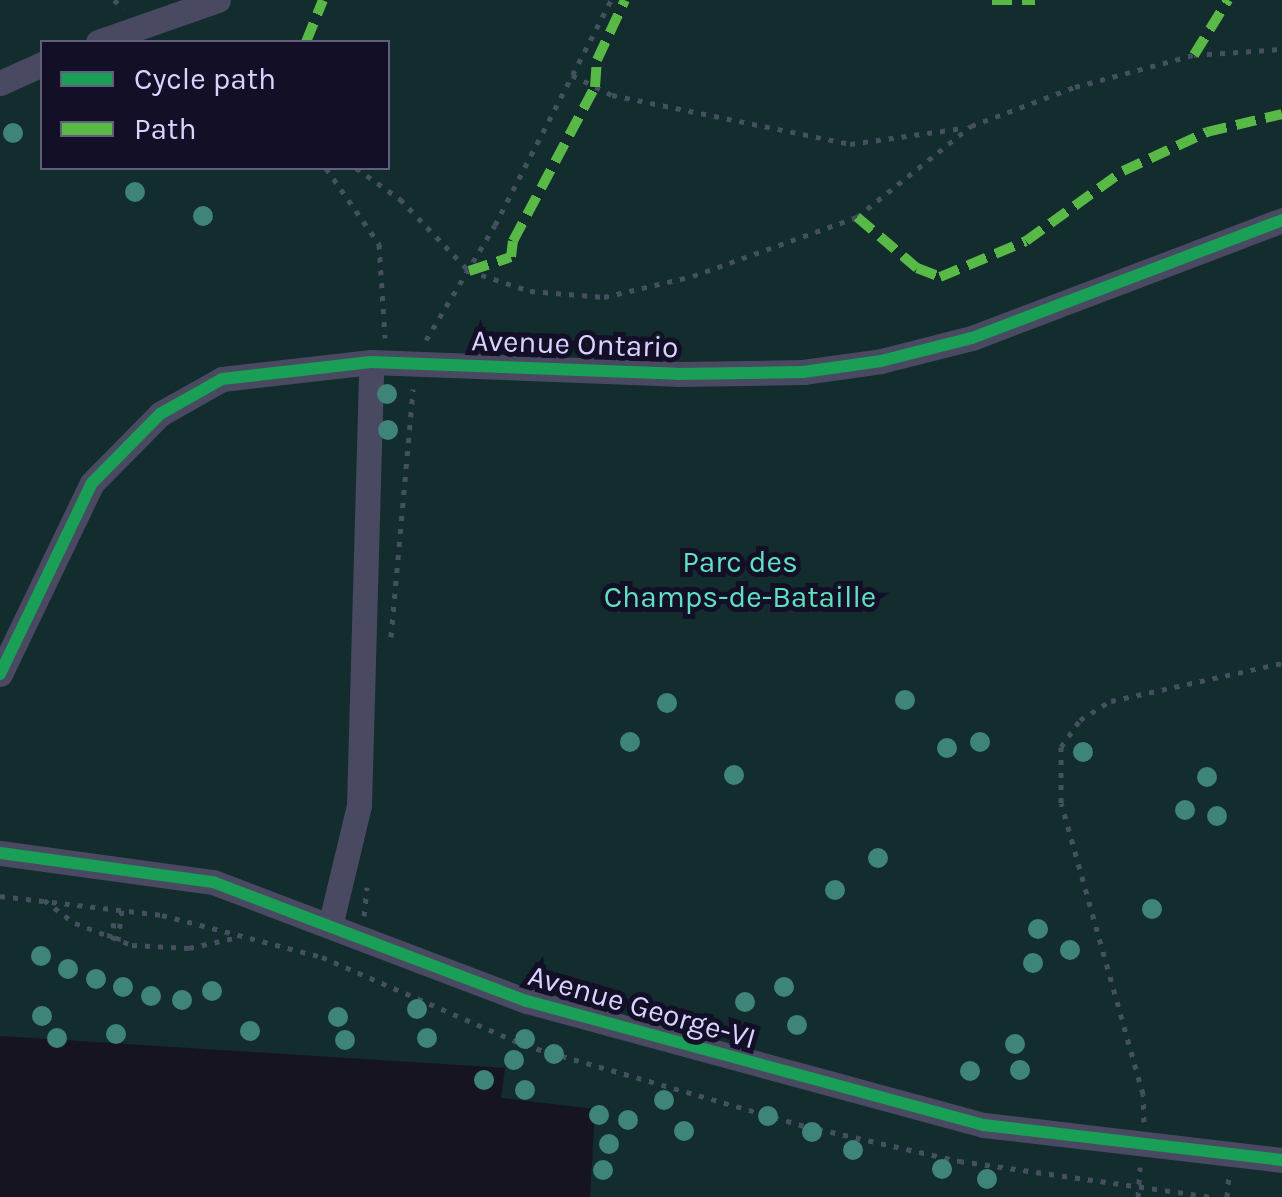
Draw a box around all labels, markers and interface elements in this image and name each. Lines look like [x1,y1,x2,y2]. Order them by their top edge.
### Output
legend [40,40,390,170]
text: Cycle path [134,61,276,97]
text: Path [134,111,197,147]
street label: Avenue Ontario [471,322,679,366]
park label: Parc des Champs-de-Bataille [604,544,876,614]
street label: Avenue George-VI [524,957,760,1057]

